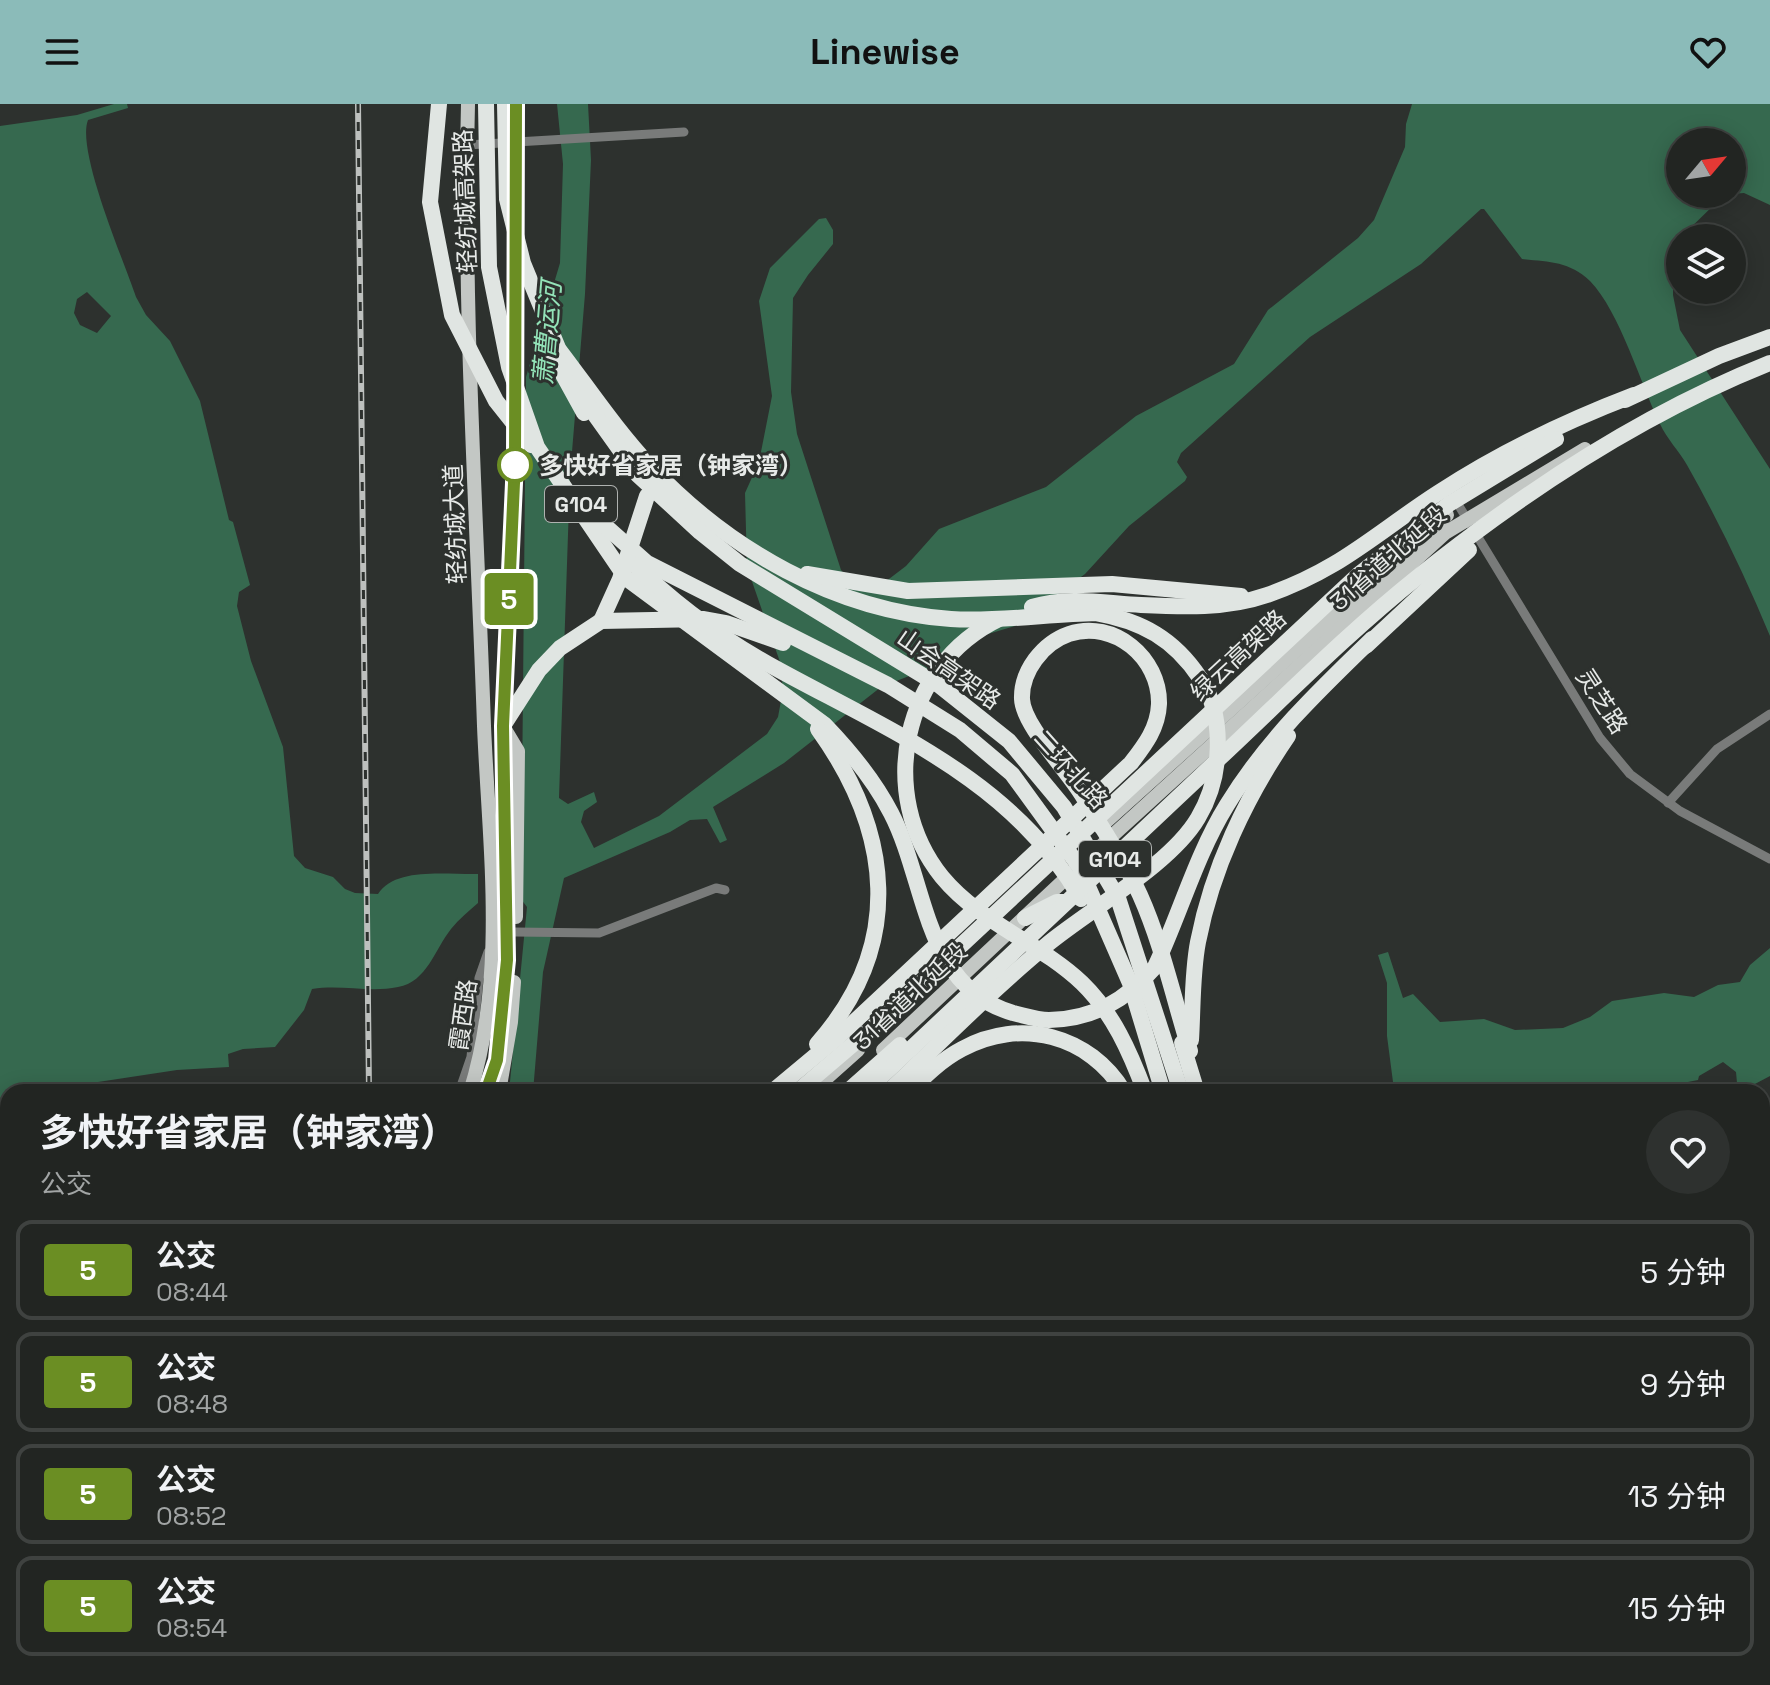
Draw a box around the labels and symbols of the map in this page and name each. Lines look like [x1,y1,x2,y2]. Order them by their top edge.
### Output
north arrow [1666,128,1746,208]
street label: 轻纺城高架路 [447,129,483,273]
water label: 萧曹运河 [526,275,569,386]
marker: 多快好省家居（钟家湾） [498,448,532,482]
place label: 多快好省家居（钟家湾） [539,450,803,481]
street label: 轻纺城大道 [437,463,473,585]
road number: G104 [545,486,617,522]
street label: 31省道北延段 [1323,499,1453,617]
line badge: 5 [483,573,535,625]
street label: 绿云高架路 [1184,603,1292,707]
street label: 山会高架路 [891,622,1007,716]
street label: 灵芝路 [1569,662,1635,740]
street label: 二环北路 [1027,723,1115,815]
road number: G104 [1079,841,1151,877]
street label: 31省道北延段 [847,935,973,1057]
street label: 霞西路 [443,977,483,1053]

